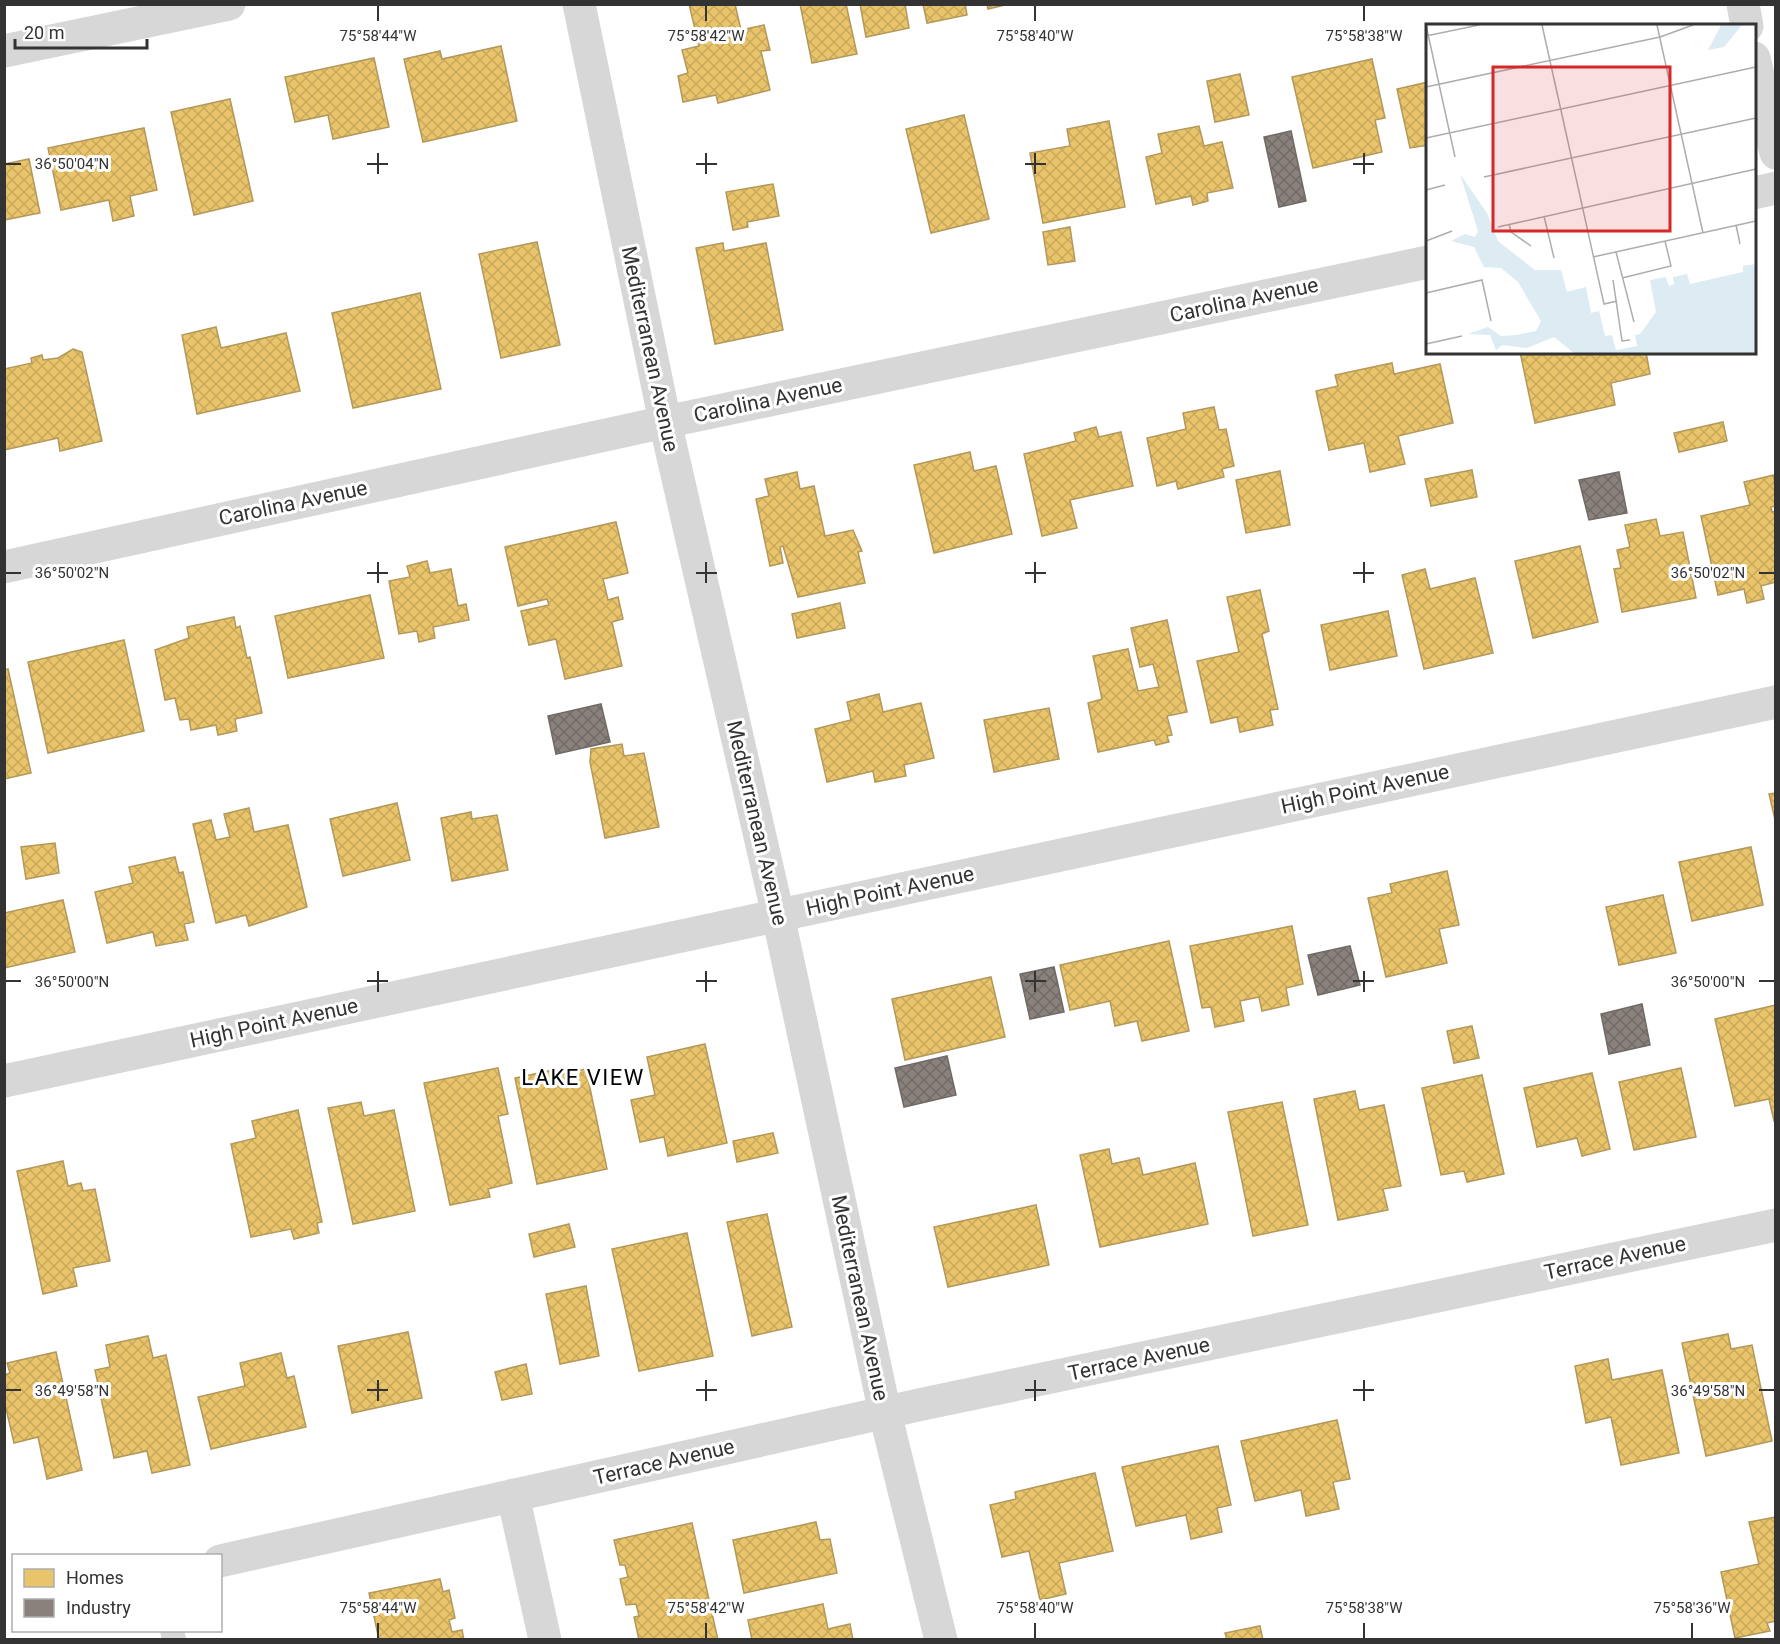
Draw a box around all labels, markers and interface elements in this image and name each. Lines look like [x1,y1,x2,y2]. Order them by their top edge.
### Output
scale bar [15,12,147,50]
text: 20 m [24,22,64,43]
inset map [1426,24,1756,354]
text: 75°58'44"W [340,27,416,45]
text: 75°58'42"W [668,27,744,45]
text: 75°58'40"W [997,27,1073,45]
text: 75°58'38"W [1326,27,1402,45]
text: 36°50'04"N [35,155,109,173]
street label: Mediterranean Avenue [617,244,683,454]
street label: Carolina Avenue [1168,273,1320,327]
street label: Carolina Avenue [692,373,844,427]
street label: Carolina Avenue [217,476,369,530]
text: 36°50'02"N [35,564,109,582]
text: 36°50'02"N [1671,564,1745,582]
street label: Mediterranean Avenue [722,718,792,928]
street label: High Point Avenue [1279,759,1451,819]
street label: High Point Avenue [804,861,976,921]
text: 36°50'00"N [35,973,109,991]
text: 36°50'00"N [1671,973,1745,991]
street label: High Point Avenue [188,993,360,1053]
district label: LAKE VIEW [521,1065,645,1090]
street label: Mediterranean Avenue [827,1193,893,1403]
street label: Terrace Avenue [1542,1231,1688,1285]
street label: Terrace Avenue [1066,1332,1212,1386]
text: 36°49'58"N [35,1382,109,1400]
text: 36°49'58"N [1671,1382,1745,1400]
street label: Terrace Avenue [591,1434,737,1490]
legend [12,1554,222,1632]
text: Homes [66,1567,124,1588]
text: Industry [66,1597,131,1618]
text: 75°58'44"W [340,1599,416,1617]
text: 75°58'42"W [668,1599,744,1617]
text: 75°58'40"W [997,1599,1073,1617]
text: 75°58'38"W [1326,1599,1402,1617]
text: 75°58'36"W [1654,1599,1730,1617]

